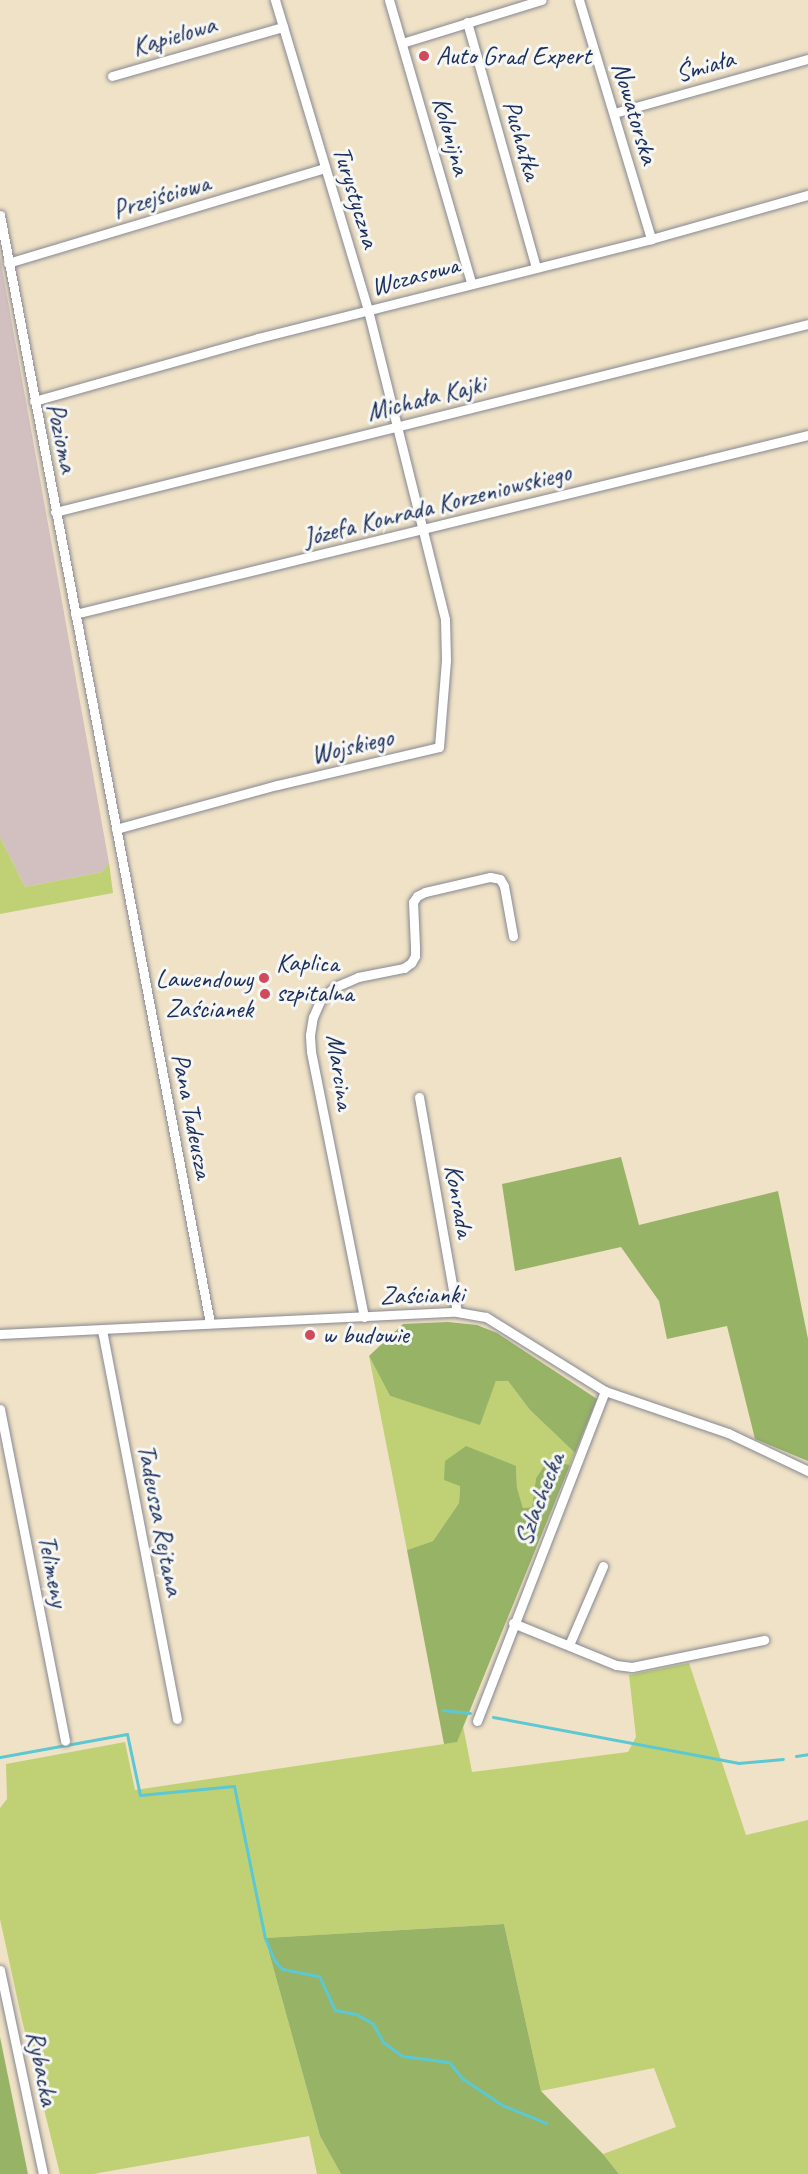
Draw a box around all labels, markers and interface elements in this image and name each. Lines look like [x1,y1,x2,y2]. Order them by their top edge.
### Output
street label: Kąpielowa [128,9,220,63]
place label: Auto Grad Expert [436,40,591,72]
street label: Śmiała [672,43,738,89]
marker: Auto Grad Expert [417,49,431,63]
street label: Nowatorska [605,58,665,168]
street label: Kolonijna [425,94,477,178]
street label: Puchatka [496,97,548,183]
street label: Turystyczna [326,142,386,252]
street label: Przejściowa [109,167,213,225]
street label: Wczasowa [368,249,462,303]
street label: Michała Kajki [363,368,489,428]
street label: Pozioma [40,401,84,475]
street label: Józefa Konrada Korzeniowskiego [301,457,573,553]
street label: Wojskiego [308,721,396,771]
place label: Kaplica szpitalna [276,947,354,1008]
place label: Lawendowy Zaścianek [156,963,253,1024]
marker: Kaplica szpitalna [257,971,271,985]
marker: Lawendowy Zaścianek [258,987,272,1001]
street label: Marcina [319,1032,361,1112]
street label: Pana Tadeusza [164,1050,220,1182]
street label: Konrada [437,1162,481,1240]
street label: Zaścianki [380,1279,464,1311]
place label: w budowie [322,1319,409,1351]
marker: w budowie [303,1328,317,1342]
street label: Tadeusza Rejtana [130,1442,190,1598]
street label: Szlachecka [507,1448,571,1550]
street label: Telimeny [31,1532,75,1610]
street label: Rybacka [19,2028,65,2108]

